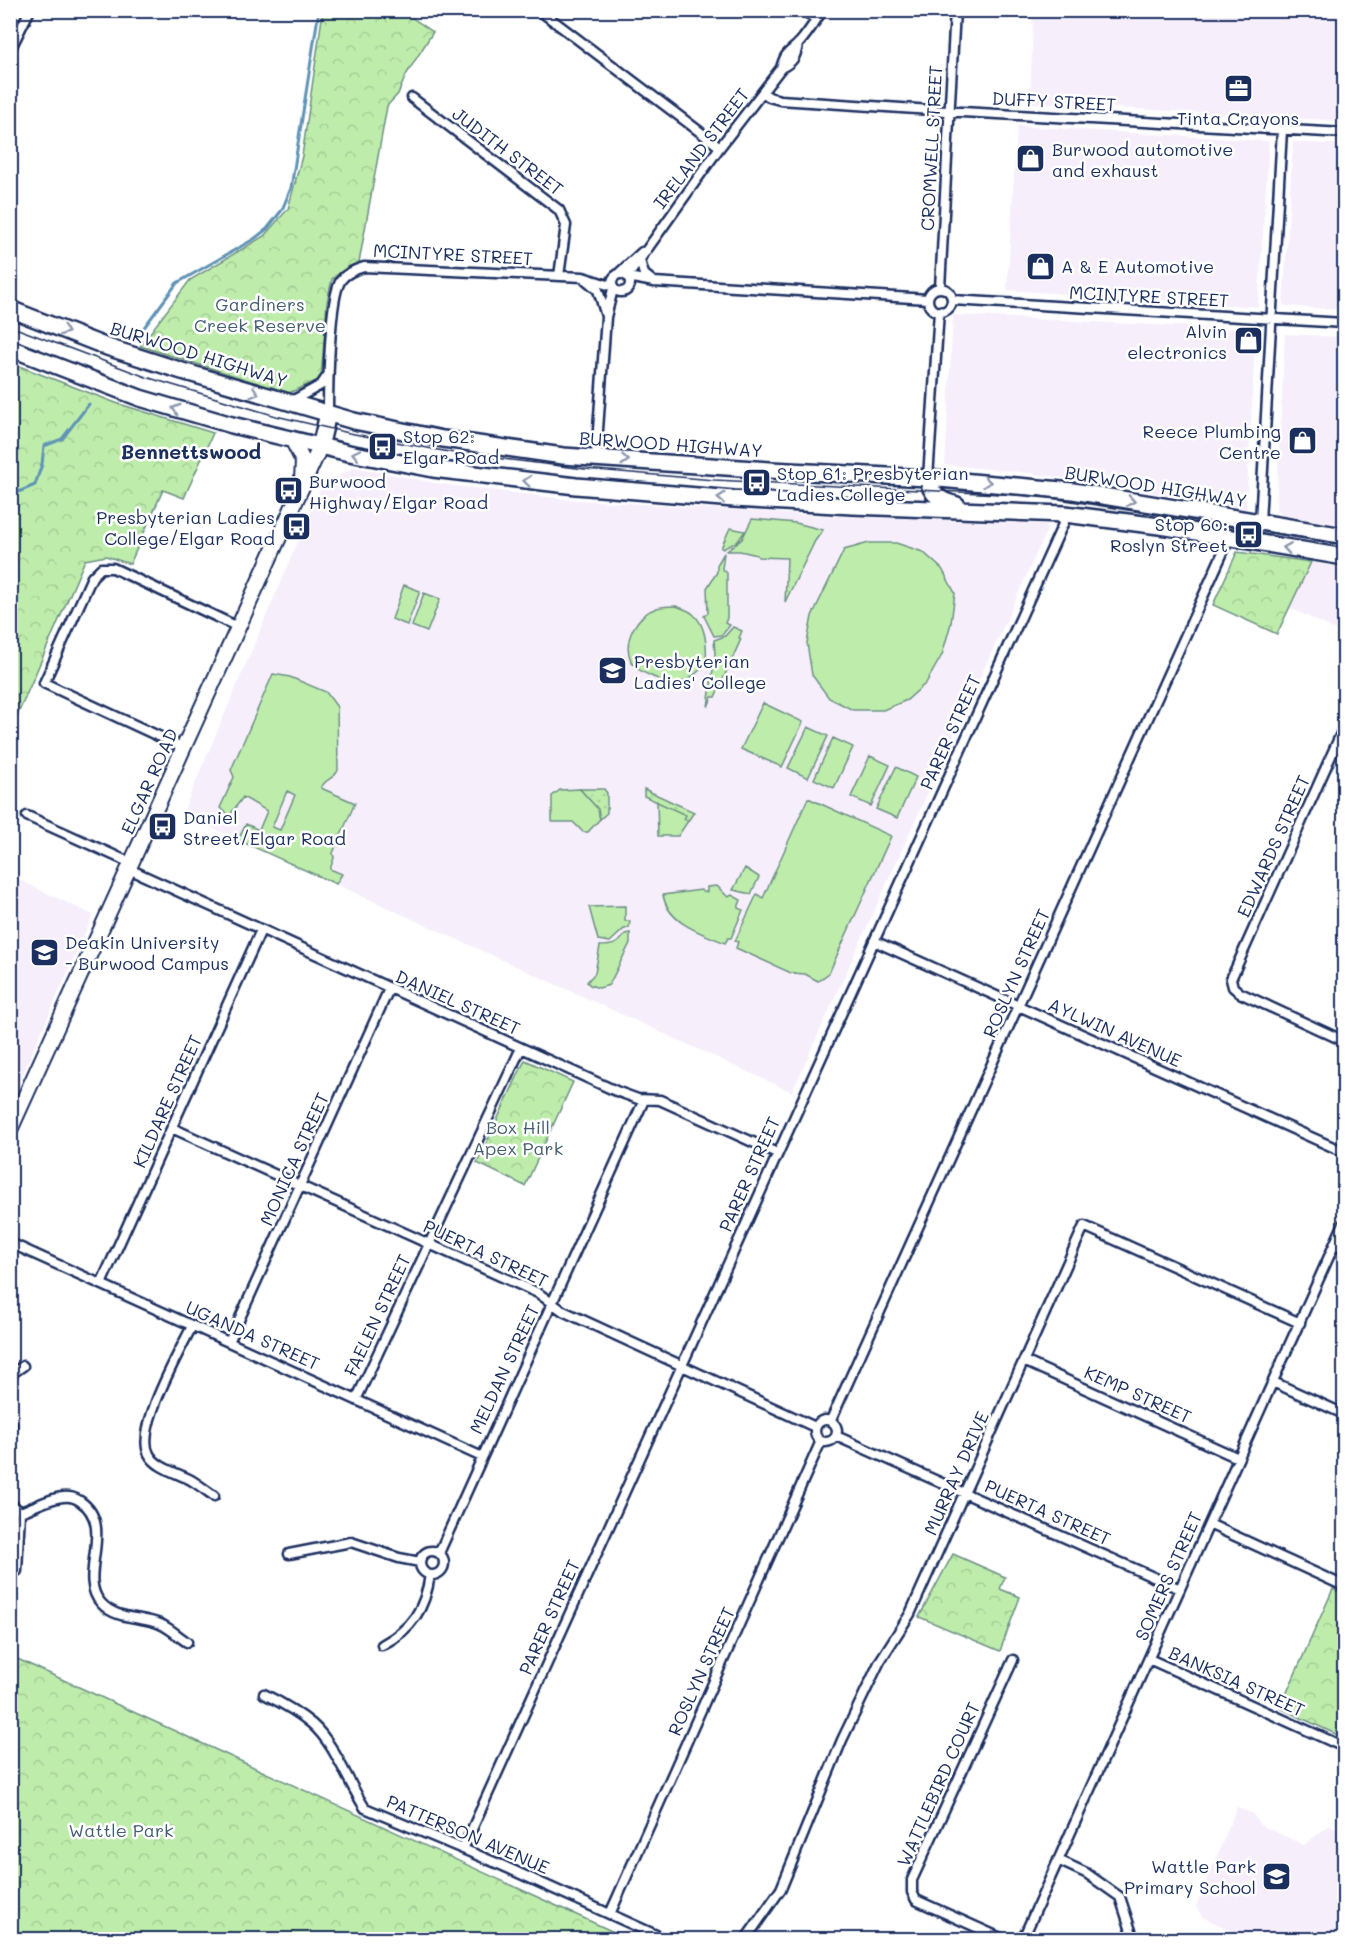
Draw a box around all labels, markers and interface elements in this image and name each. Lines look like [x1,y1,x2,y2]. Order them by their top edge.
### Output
street label: CROMWELL STREET [915,64,947,232]
office icon: Tinta Crayons [1222,73,1254,105]
street label: IRELAND STREET [648,83,754,213]
street label: DUFFY STREET [991,86,1117,116]
street label: JUDITH STREET [448,101,568,201]
place label: Tinta Crayons [1177,106,1299,130]
place label: Burwood automotive and exhaust [1052,137,1233,182]
shop icon: Burwood automotive and exhaust [1015,143,1047,175]
street label: MCINTYRE STREET [372,238,534,270]
shop icon: A & E Automotive [1024,250,1056,282]
place label: A & E Automotive [1061,254,1214,278]
street label: MCINTYRE STREET [1068,280,1230,312]
park label: Gardiners Creek Reserve [194,292,326,337]
street label: BURWOOD HIGHWAY [107,316,291,392]
place label: Alvin electronics [1127,319,1227,364]
one-way arrow [59,323,70,336]
shop icon: Alvin electronics [1232,325,1264,357]
one-way arrow [250,386,260,398]
one-way arrow [171,404,182,416]
place label: Reece Plumbing Centre [1143,419,1281,464]
place label: Stop 62: Elgar Road [403,424,499,469]
shop icon: Reece Plumbing Centre [1286,425,1318,457]
street label: BURWOOD HIGHWAY [578,426,764,462]
bus stop icon: Stop 62: Elgar Road [366,430,398,462]
district label: Bennettswood [121,438,262,464]
one-way arrow [351,448,361,461]
one-way arrow [621,454,630,467]
street label: BURWOOD HIGHWAY [1063,460,1249,512]
place label: Stop 61: Presbyterian Ladies College [777,461,968,506]
bus stop icon: Stop 61: Presbyterian Ladies College [740,467,772,499]
place label: Burwood Highway/Elgar Road [309,469,488,514]
bus stop icon: Burwood Highway/Elgar Road [272,475,304,507]
one-way arrow [523,475,532,488]
one-way arrow [982,476,991,488]
one-way arrow [717,491,726,504]
one-way arrow [1126,494,1136,506]
place label: Presbyterian Ladies College/Elgar Road [96,505,275,550]
bus stop icon: Presbyterian Ladies College/Elgar Road [280,511,312,543]
place label: Stop 60: Roslyn Street [1110,512,1228,557]
bus stop icon: Stop 60: Roslyn Street [1233,518,1265,550]
one-way arrow [1282,542,1292,554]
place label: Presbyterian Ladies' College [634,649,767,694]
school or university icon: Presbyterian Ladies' College [597,655,629,687]
street label: PARER STREET [914,671,986,793]
street label: ELGAR ROAD [115,724,183,838]
street label: EDWARDS STREET [1231,771,1315,921]
place label: Daniel Street/Elgar Road [183,805,346,850]
bus stop icon: Daniel Street/Elgar Road [146,811,178,843]
street label: ROSLYN STREET [977,905,1055,1041]
place label: Deakin University - Burwood Campus [65,930,229,975]
school or university icon: Deakin University - Burwood Campus [28,936,60,968]
street label: DANIEL STREET [392,964,524,1040]
street label: AYLWIN AVENUE [1044,992,1186,1072]
street label: KILDARE STREET [127,1031,207,1171]
street label: MONICA STREET [254,1089,334,1229]
street label: PARER STREET [713,1113,785,1235]
park label: Box Hill Apex Park [473,1115,563,1160]
street label: PUERTA STREET [420,1214,552,1292]
street label: FAELEN STREET [338,1250,416,1380]
street label: UGANDA STREET [182,1295,324,1375]
street label: MELDAN STREET [463,1300,545,1438]
street label: KEMP STREET [1081,1360,1195,1428]
street label: MURRAY DRIVE [918,1407,994,1539]
street label: PUERTA STREET [981,1473,1115,1551]
street label: SOMERS STREET [1129,1508,1207,1644]
street label: PARER STREET [513,1556,585,1678]
street label: ROSLYN STREET [662,1603,740,1739]
street label: BANKSIA STREET [1165,1640,1309,1722]
street label: WATTLEBIRD COURT [891,1698,985,1870]
street label: PATTERSON AVENUE [383,1789,553,1879]
park label: Wattle Park [68,1818,174,1842]
place label: Wattle Park Primary School [1124,1854,1256,1899]
school or university icon: Wattle Park Primary School [1261,1860,1293,1892]

